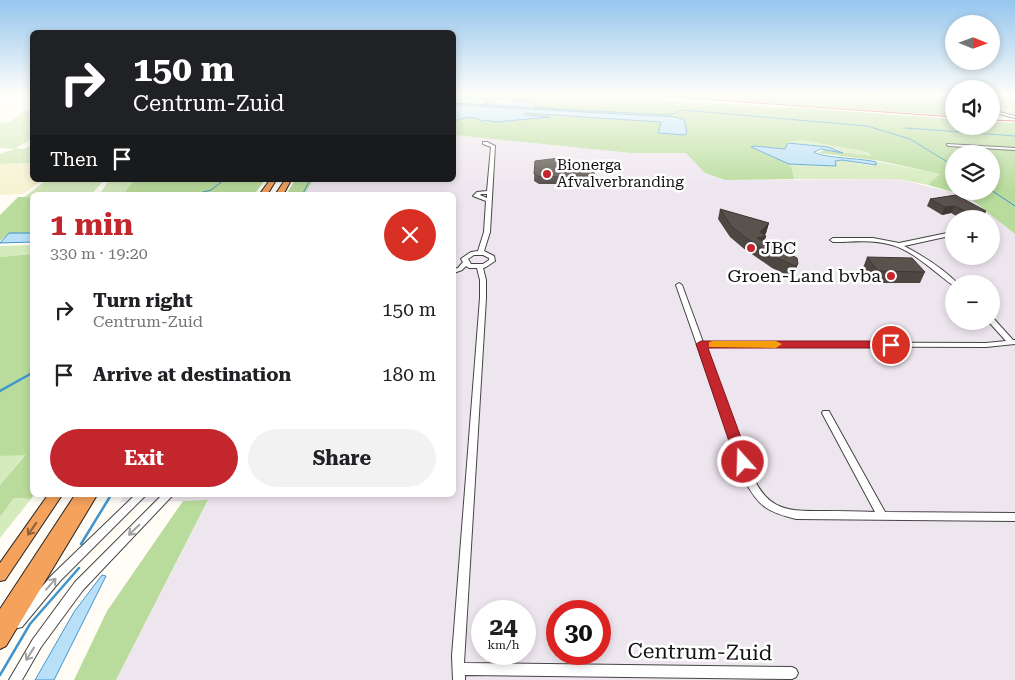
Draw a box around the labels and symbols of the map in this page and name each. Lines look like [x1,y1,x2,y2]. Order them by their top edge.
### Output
north arrow [945,15,1000,70]
place label: Bionerga Afvalverbranding [557,156,684,191]
marker: Bionerga Afvalverbranding [541,168,553,180]
place label: JBC [761,237,796,258]
marker: JBC [745,242,757,254]
place label: Groen-Land bvba [728,265,881,286]
marker: Groen-Land bvba [885,270,897,282]
pin [870,324,912,366]
position arrow [716,435,768,487]
one-way arrow [27,521,37,535]
one-way arrow [127,524,140,536]
one-way arrow [45,578,57,591]
speed limit sign: 30 [546,600,611,665]
street label: Centrum-Zuid [628,639,773,665]
one-way arrow [25,647,35,661]

